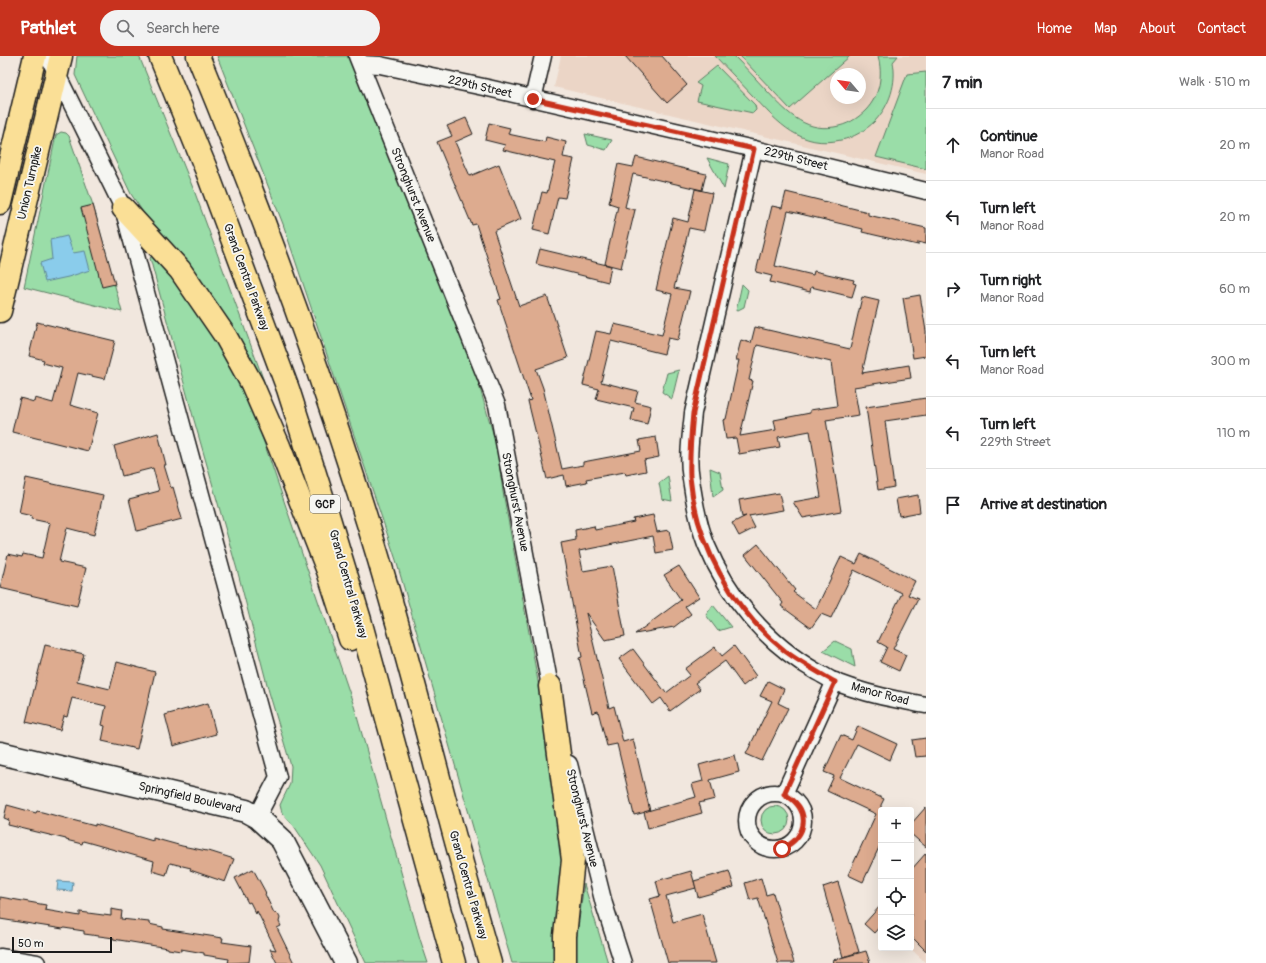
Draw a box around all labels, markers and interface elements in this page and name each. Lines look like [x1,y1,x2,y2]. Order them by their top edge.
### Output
search box [100,10,380,46]
text: Pathlet [20,16,76,40]
icon: search [114,17,136,39]
text: Search here [146,19,219,38]
text: Home [1037,20,1072,37]
text: Map [1094,20,1117,37]
text: About [1139,20,1175,37]
text: Contact [1197,20,1246,37]
north arrow [830,68,866,104]
street label: 229th Street [447,72,514,102]
text: 7 min [942,72,982,93]
text: Walk · 510 m [1179,74,1250,90]
route end [524,90,542,108]
text: Continue [980,127,1038,146]
icon: ahead [942,134,964,156]
text: 20 m [1219,137,1250,153]
street label: 229th Street [763,144,830,174]
street label: Union Turnpike [14,145,46,221]
street label: Stronghurst Avenue [387,145,439,245]
text: Manor Road [980,146,1044,162]
text: Turn left [980,199,1036,218]
icon: left [942,206,964,228]
text: 20 m [1219,209,1250,225]
text: Manor Road [980,218,1044,234]
street label: Grand Central Parkway [220,222,272,332]
text: Turn right [980,271,1041,290]
icon: right [942,278,964,300]
text: 60 m [1219,281,1250,297]
text: Manor Road [980,290,1044,306]
text: Turn left [980,343,1036,362]
icon: left [942,350,964,372]
text: 300 m [1211,353,1250,369]
text: Manor Road [980,362,1044,378]
text: Turn left [980,415,1036,434]
icon: left [942,422,964,444]
text: 110 m [1217,425,1250,441]
text: 229th Street [980,434,1051,450]
street label: Stronghurst Avenue [498,451,532,553]
icon: arrive [942,494,964,516]
road number: GCP [310,495,340,513]
text: Arrive at destination [980,495,1107,514]
street label: Grand Central Parkway [325,528,371,640]
street label: Manor Road [850,679,911,709]
street label: Stronghurst Avenue [563,767,601,869]
street label: Springfield Boulevard [137,779,243,817]
map controls [878,807,914,951]
button: + [878,807,914,843]
street label: Grand Central Parkway [445,829,491,941]
route start [773,840,791,858]
button: − [878,843,914,879]
button: locate [878,879,914,915]
button: layers [878,915,914,951]
scale bar [12,935,112,954]
text: 50 m [18,937,44,950]

